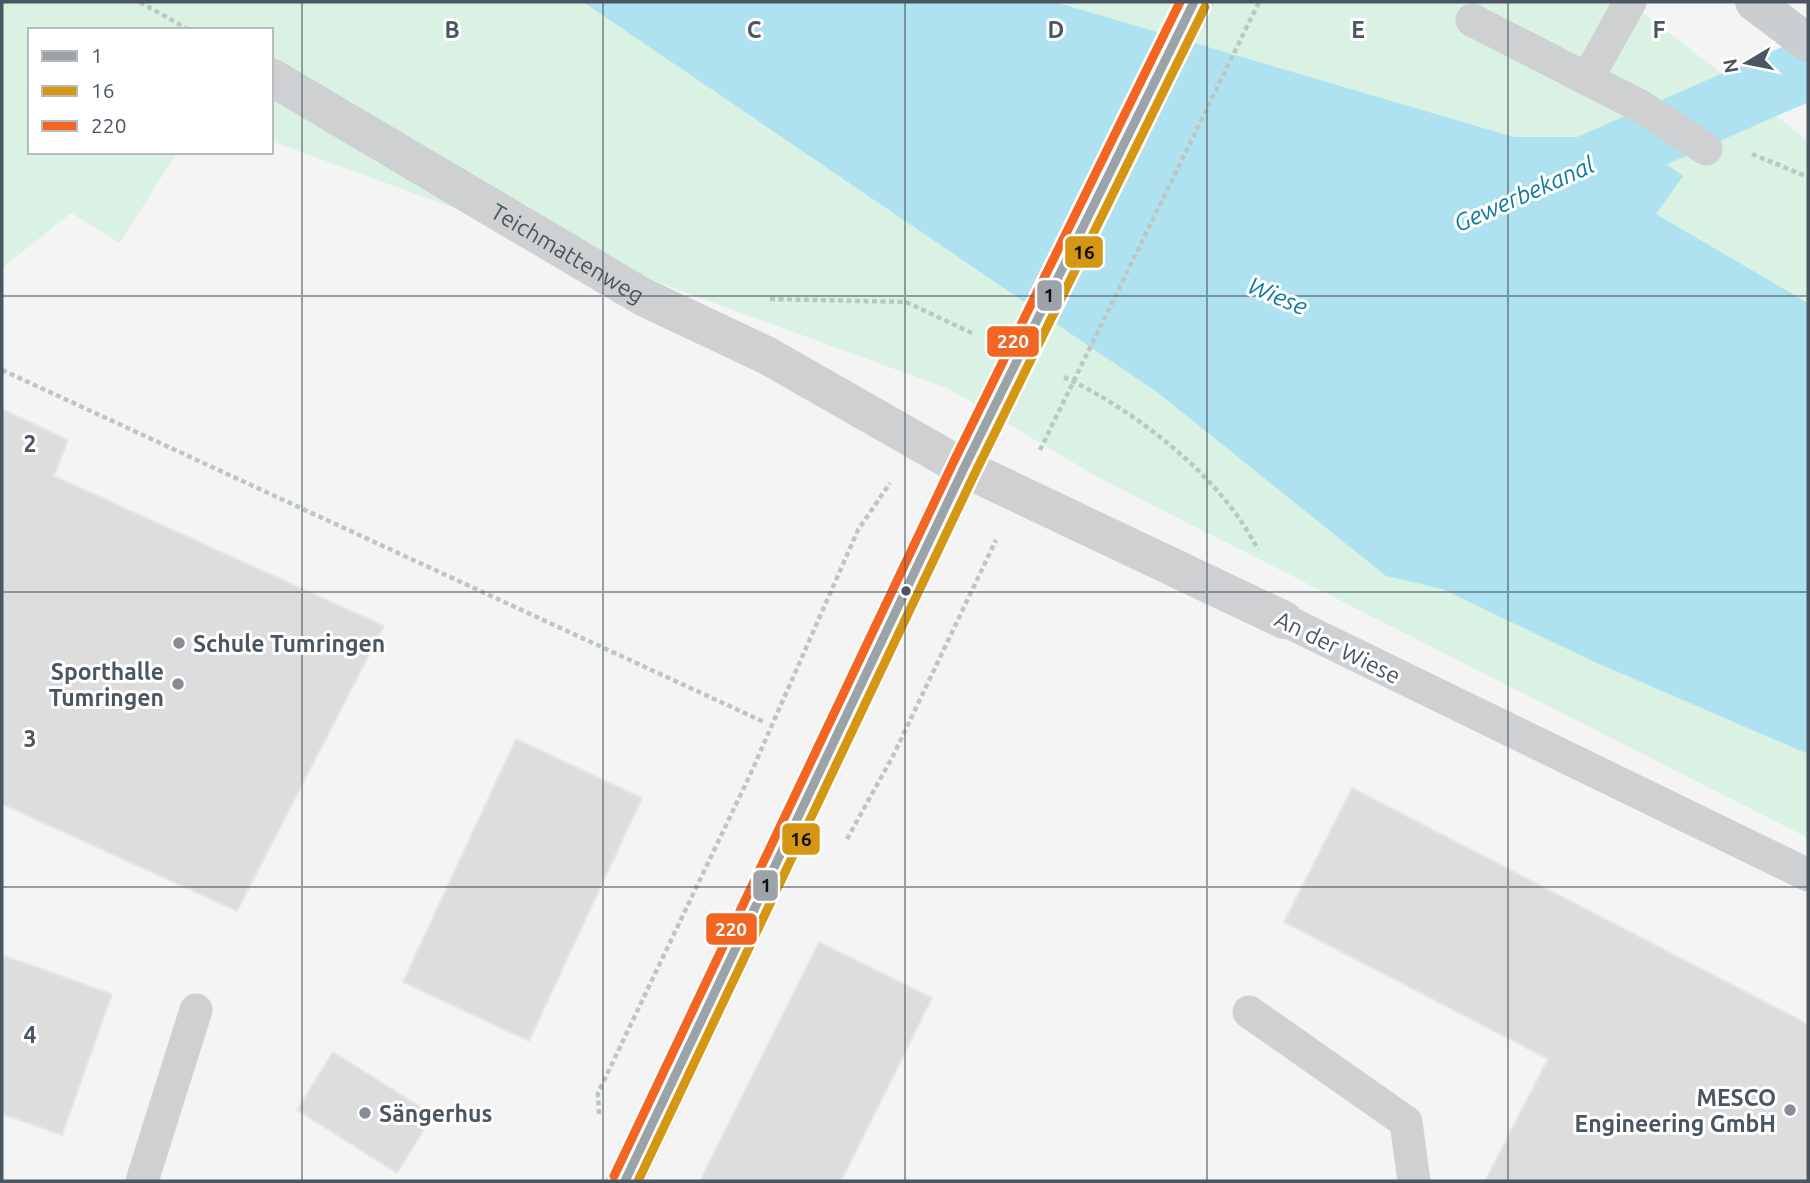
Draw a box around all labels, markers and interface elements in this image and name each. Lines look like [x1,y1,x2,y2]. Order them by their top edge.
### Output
text: B [444,17,460,42]
text: C [747,17,762,42]
text: D [1048,17,1064,42]
text: E [1351,17,1365,42]
text: F [1653,17,1666,42]
legend [28,28,273,154]
north arrow [1712,28,1782,98]
text: 1 [91,43,103,67]
text: N [1718,57,1742,75]
text: 16 [91,78,115,102]
text: 220 [91,113,127,137]
water label: Gewerbekanal [1450,151,1599,237]
street label: Teichmattenweg [487,198,649,307]
line badge: 16 [1064,235,1104,269]
text: 16 [1073,241,1095,263]
water label: Wiese [1244,272,1312,320]
line badge: 1 [1036,279,1063,312]
text: 1 [1044,284,1054,306]
line badge: 220 [986,325,1040,358]
text: 220 [997,330,1029,352]
text: 2 [24,431,36,456]
unlabelled marker [899,584,913,598]
street label: An der Wiese [1271,606,1405,688]
place label: Schule Tumringen [193,631,385,656]
marker: Schule Tumringen [171,635,187,651]
place label: Sporthalle Tumringen [49,659,164,710]
marker: Sporthalle Tumringen [170,676,186,692]
text: 3 [24,726,36,751]
line badge: 16 [781,822,821,856]
text: 16 [790,828,812,850]
line badge: 1 [752,869,779,902]
text: 1 [761,874,771,896]
line badge: 220 [705,912,758,946]
text: 220 [715,918,747,940]
text: 4 [24,1022,37,1047]
place label: MESCO Engineering GmbH [1574,1085,1776,1136]
place label: Sängerhus [379,1101,492,1126]
marker: MESCO Engineering GmbH [1782,1102,1798,1118]
marker: Sängerhus [357,1105,373,1121]

